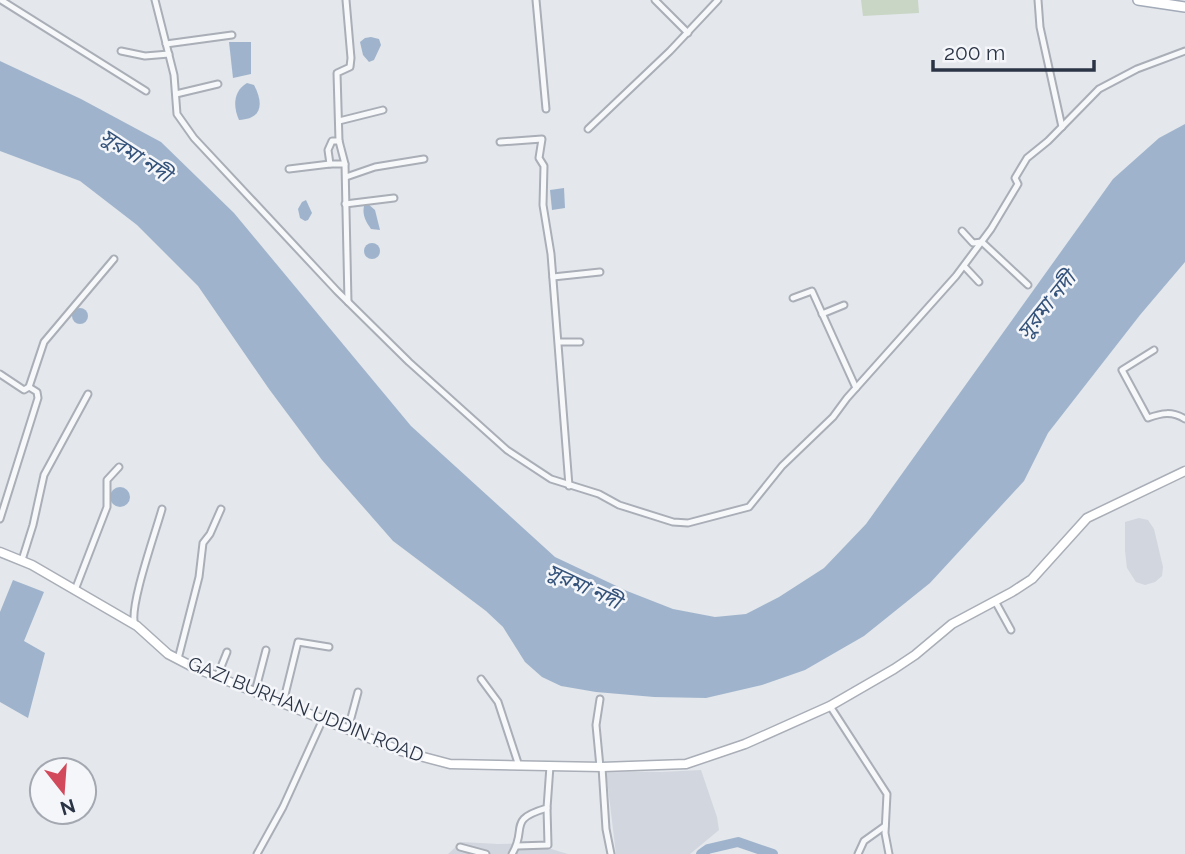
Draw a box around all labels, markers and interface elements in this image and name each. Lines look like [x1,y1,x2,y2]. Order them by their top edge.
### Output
scale bar [933,28,1094,72]
text: 200 m [944,40,1005,65]
water label: সুরমা নদী [96,123,180,189]
water label: সুরমা নদী [1011,263,1083,344]
water label: সুরমা নদী [543,558,629,616]
street label: GAZI BURHAN UDDIN ROAD [185,652,427,766]
north arrow [28,756,98,826]
text: N [58,795,78,820]

